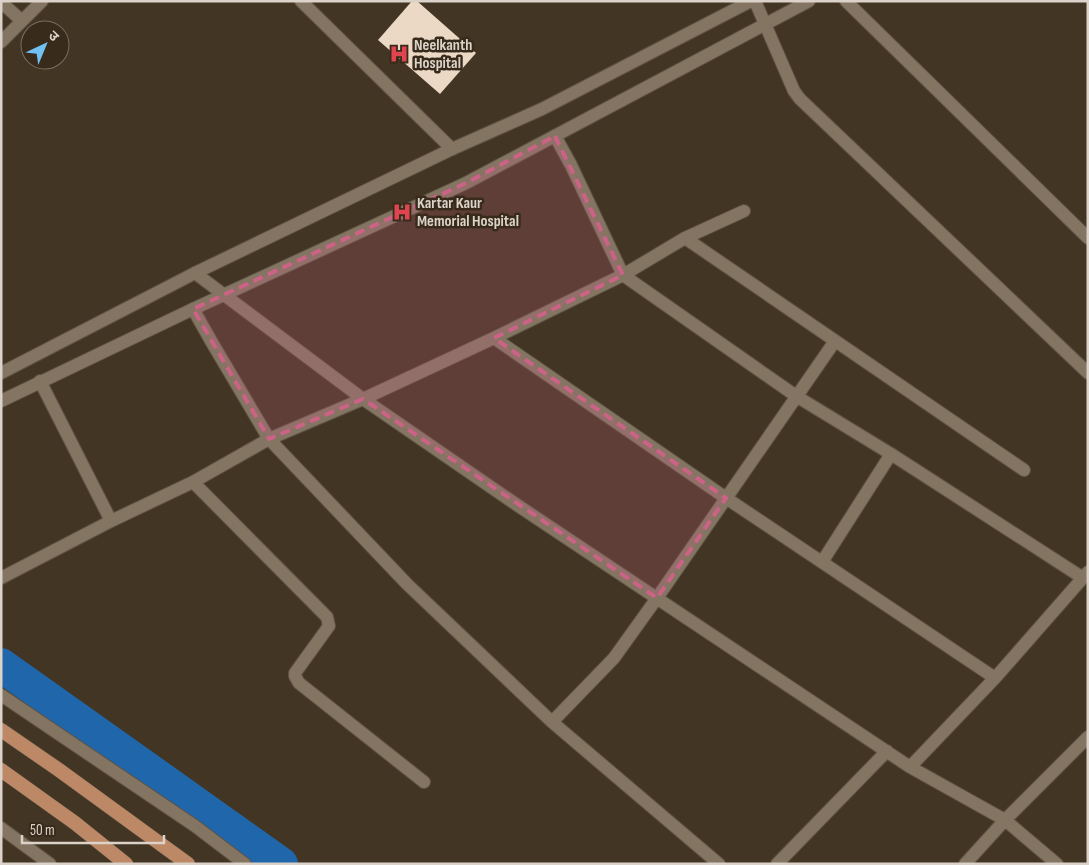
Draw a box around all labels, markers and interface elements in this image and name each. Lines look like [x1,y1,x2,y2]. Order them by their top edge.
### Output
north arrow [20,20,70,70]
text: उ [45,27,63,46]
place label: Neelkanth Hospital [414,36,472,73]
hospital icon: Neelkanth Hospital [388,43,410,65]
place label: Kartar Kaur Memorial Hospital [417,194,519,231]
hospital icon: Kartar Kaur Memorial Hospital [391,201,413,223]
scale bar [22,812,165,844]
text: 50 m [30,821,55,840]

